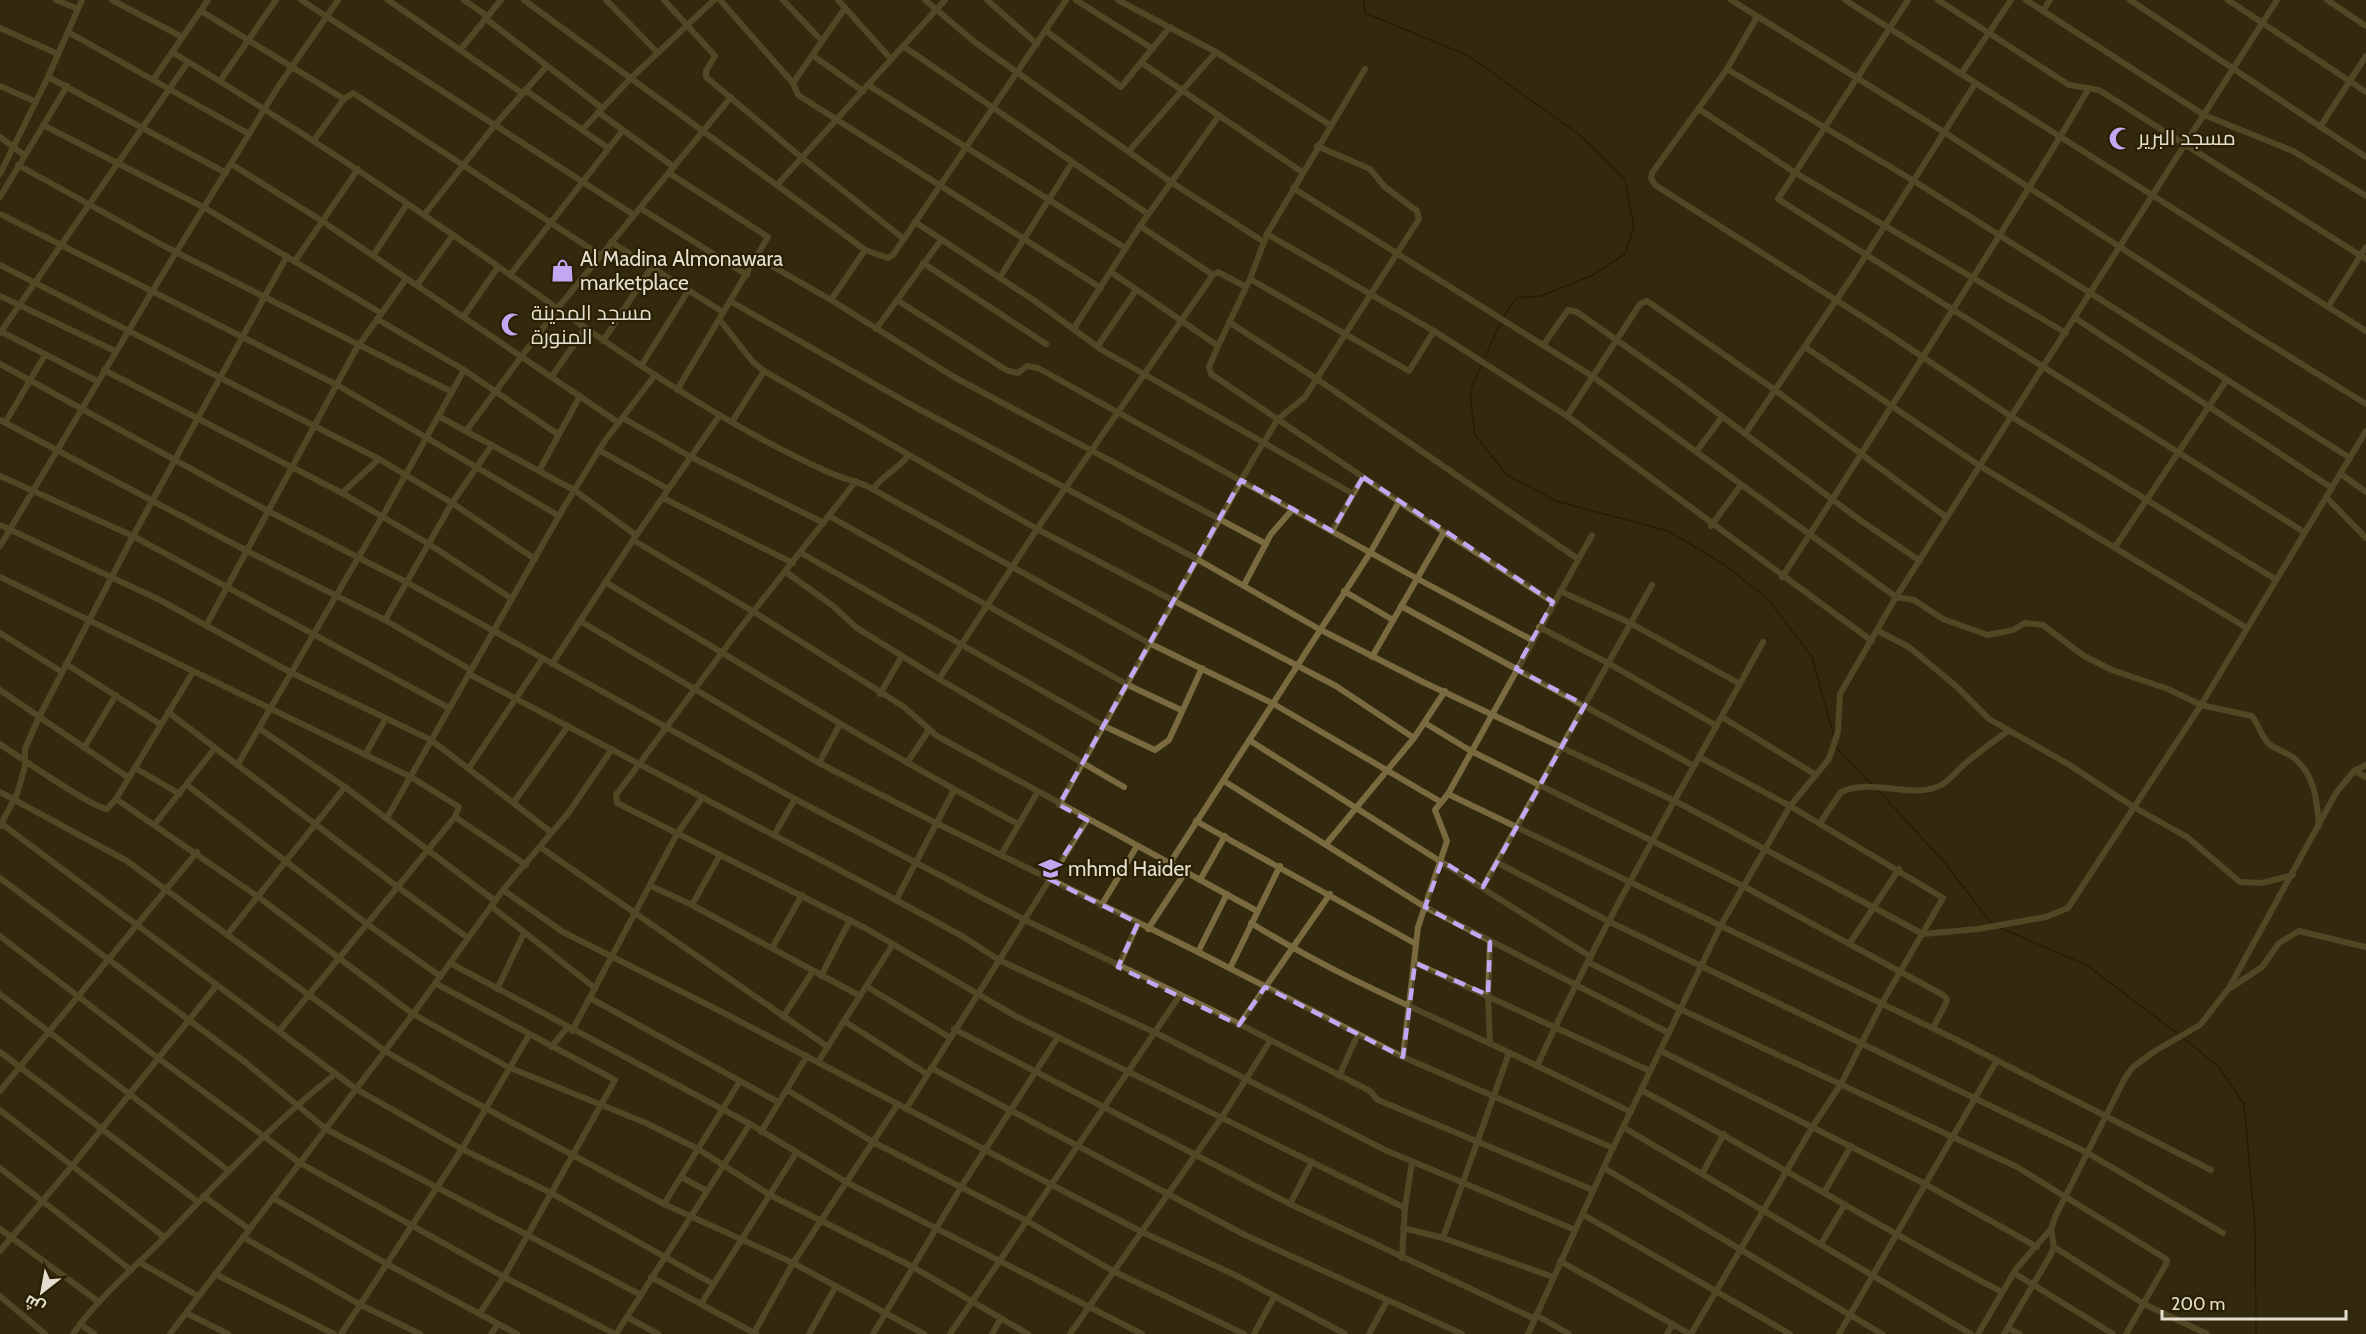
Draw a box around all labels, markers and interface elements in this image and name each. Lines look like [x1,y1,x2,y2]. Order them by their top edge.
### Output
mosque icon: مسجد البرير [2107,125,2133,151]
place label: مسجد البرير [2137,125,2236,150]
place label: Al Madina Almonawara marketplace [580,246,783,295]
shop icon: Al Madina Almonawara marketplace [549,258,575,284]
place label: مسجد المدينة المنورة [531,300,652,349]
mosque icon: مسجد المدينة المنورة [500,312,526,338]
school or university icon: mhmd Haider [1037,856,1063,882]
place label: mhmd Haider [1068,856,1191,881]
north arrow [12,1262,72,1322]
scale bar [2162,1283,2346,1321]
text: ش [21,1291,48,1318]
text: 200 m [2171,1293,2225,1315]

